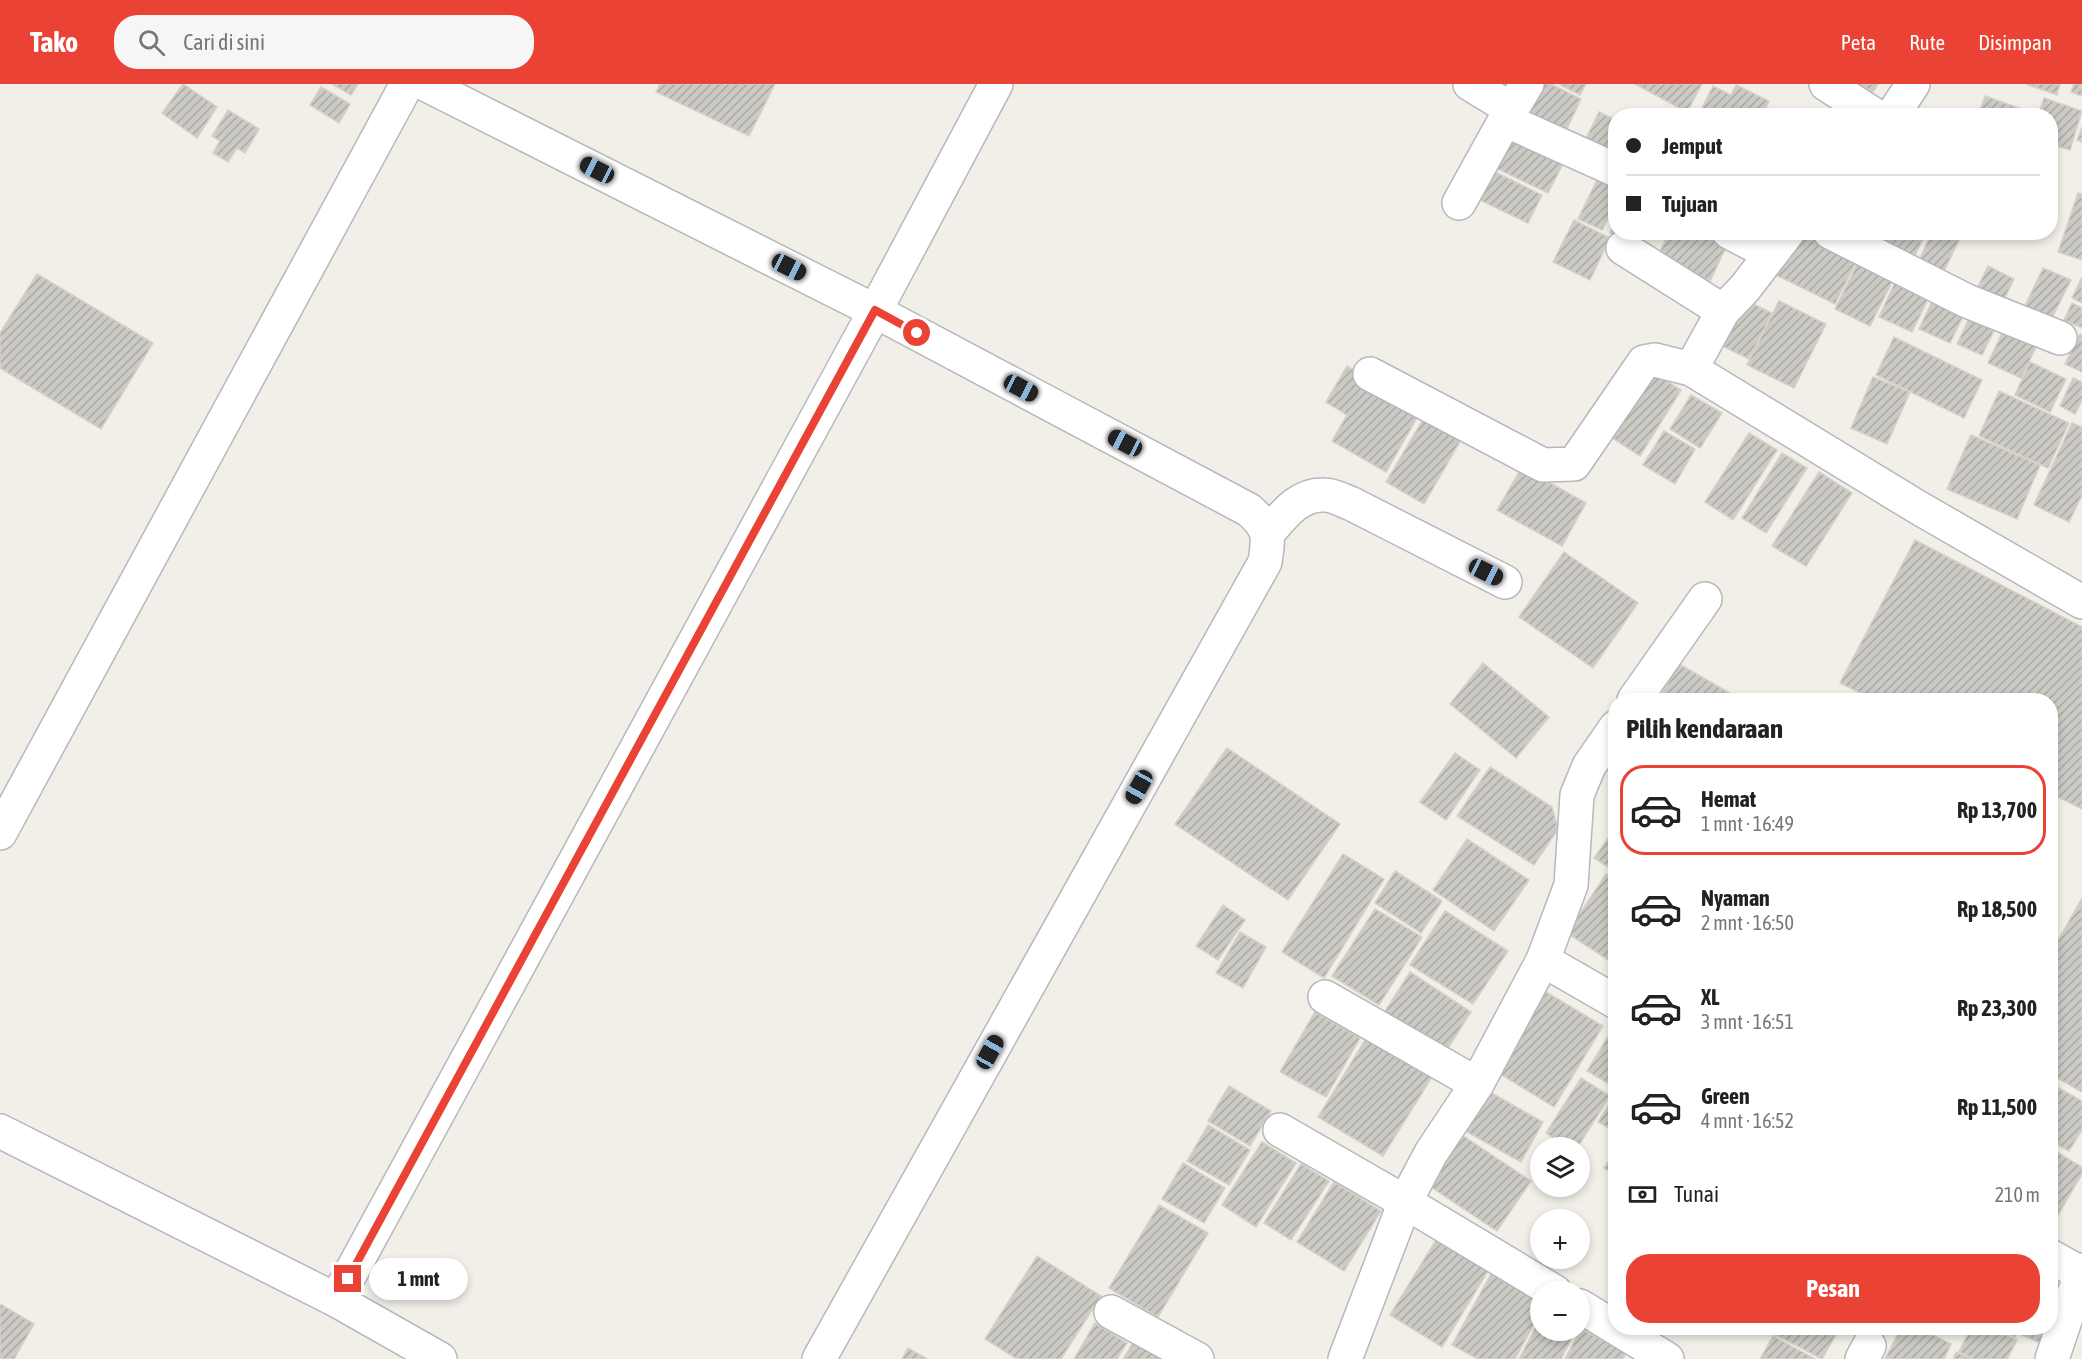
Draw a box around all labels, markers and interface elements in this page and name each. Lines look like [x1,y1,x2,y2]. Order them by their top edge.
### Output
search box [114,15,534,69]
text: Tako [30,26,78,58]
icon: search [135,26,168,59]
text: Cari di sini [183,29,265,55]
text: Peta [1841,30,1876,54]
text: Rute [1909,30,1945,54]
text: Disimpan [1978,30,2052,54]
text: Jemput [1662,133,1722,159]
car [577,154,617,186]
text: Tujuan [1662,191,1718,217]
car [769,251,809,283]
route start [903,319,930,346]
car [1001,372,1041,404]
car [1105,427,1145,459]
car [1466,556,1506,588]
text: Pilih kendaraan [1626,713,1783,744]
car [1122,767,1156,807]
icon: car [1629,783,1683,837]
text: Hemat [1701,786,1756,812]
text: Rp 13,700 [1957,797,2037,823]
text: 1 mnt · 16:49 [1701,812,1794,835]
icon: car [1629,882,1683,936]
text: Nyaman [1701,885,1770,911]
text: Rp 18,500 [1957,896,2037,922]
text: 2 mnt · 16:50 [1701,911,1794,934]
icon: car [1629,981,1683,1035]
text: XL [1701,984,1719,1010]
text: Rp 23,300 [1957,995,2037,1021]
text: 3 mnt · 16:51 [1701,1010,1794,1033]
car [973,1032,1007,1072]
icon: car [1629,1080,1683,1134]
text: Green [1701,1083,1750,1109]
text: Rp 11,500 [1957,1094,2037,1120]
text: 4 mnt · 16:52 [1701,1109,1794,1132]
map controls [1530,1137,1590,1341]
button: layers [1530,1137,1590,1197]
icon: cash [1626,1178,1659,1211]
text: Tunai [1674,1181,1719,1207]
text: 210 m [1995,1183,2040,1206]
button: + [1530,1209,1590,1269]
button: Pesan [1626,1254,2040,1323]
callout: 1 mnt [369,1258,468,1300]
route end [334,1265,361,1292]
text: 1 mnt [398,1267,440,1290]
button: − [1530,1281,1590,1341]

